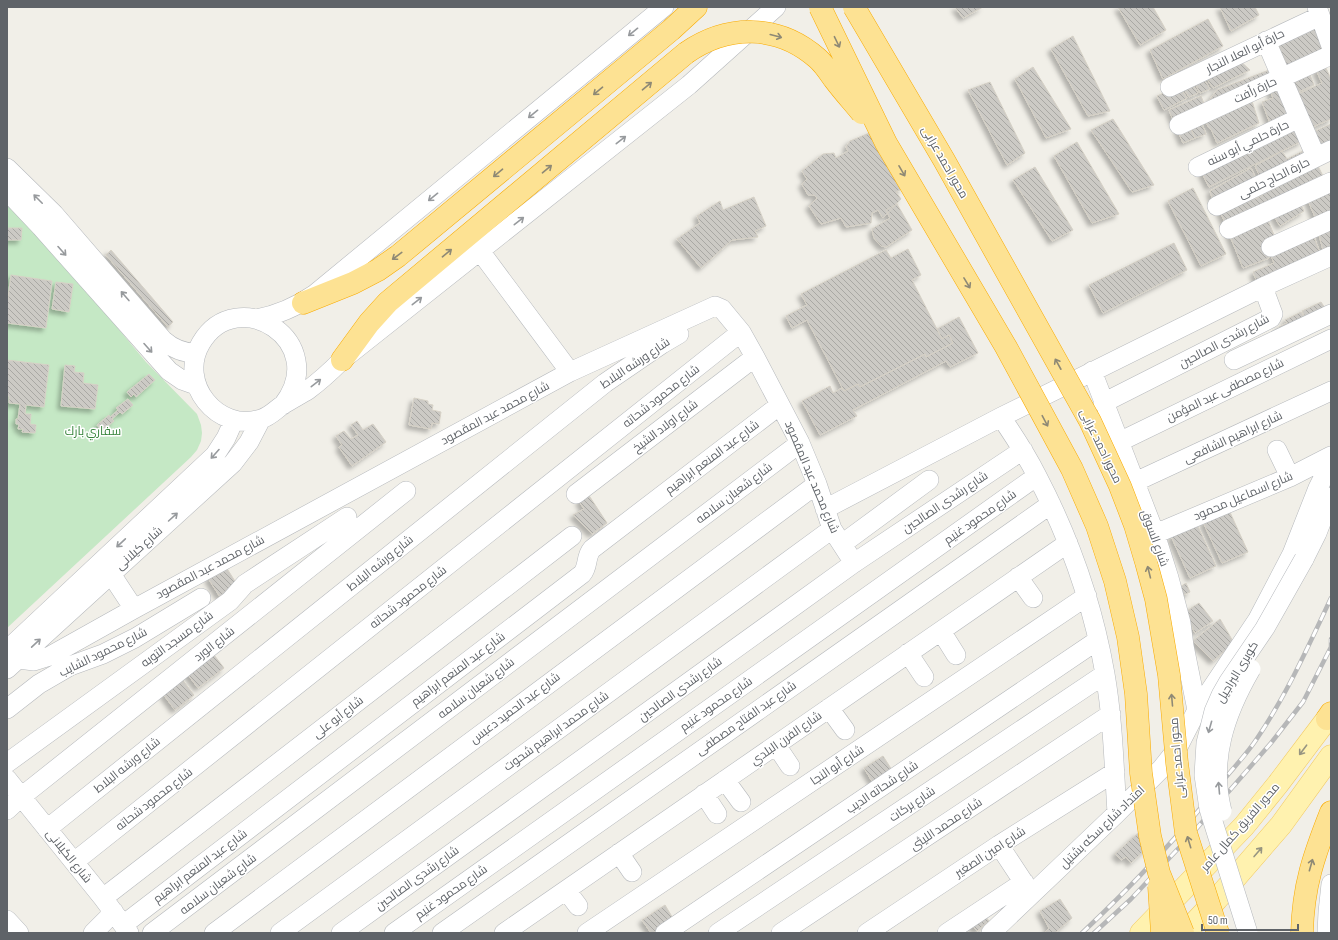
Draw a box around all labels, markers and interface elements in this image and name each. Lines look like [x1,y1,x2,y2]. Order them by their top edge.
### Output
street label: حارة أبو العلا النجار [1202,25,1287,77]
one-way arrow [628,27,639,36]
one-way arrow [769,33,782,40]
one-way arrow [834,36,841,48]
street label: حارة رأفت [1231,73,1279,107]
one-way arrow [641,81,652,90]
one-way arrow [592,86,603,95]
one-way arrow [528,110,538,119]
street label: حارة حلمي أبو سنه [1205,116,1292,171]
street label: محور احمد عرابى [918,123,971,201]
one-way arrow [615,135,626,144]
street label: حارة الحاج حلمى [1236,155,1312,202]
one-way arrow [542,165,552,174]
one-way arrow [899,165,907,177]
one-way arrow [492,169,503,178]
one-way arrow [427,192,438,201]
one-way arrow [33,194,43,204]
one-way arrow [513,216,524,225]
one-way arrow [57,246,67,256]
one-way arrow [442,249,453,258]
one-way arrow [392,252,403,260]
one-way arrow [964,277,972,289]
one-way arrow [121,290,130,301]
one-way arrow [411,297,422,306]
street label: شارع رشدى الصالحين [1177,311,1272,372]
street label: شارع ورشه البلاط [598,335,673,392]
one-way arrow [144,343,153,353]
street label: شارع مصطفى عبد المؤمن [1164,355,1286,425]
one-way arrow [1053,358,1061,370]
street label: شارع محمود شحاته [620,362,703,431]
street label: شارع محمد عبد المقصود [438,378,552,448]
one-way arrow [311,379,322,388]
street label: شارع اولاد الشيخ [630,397,701,456]
street label: محور احمد عرابى [1076,407,1125,486]
street label: شارع ابراهيم الشافعى [1181,408,1285,467]
one-way arrow [1042,414,1050,426]
street label: شارع عبد المنعم ابراهيم [662,417,762,498]
street label: شارع محمد عبد المقصود [781,419,842,536]
park label: سفاري بارك [65,424,121,441]
one-way arrow [211,448,220,458]
street label: شارع شعبان سلامه [693,460,776,527]
street label: شارع رشدى الصالحين [900,468,991,537]
street label: شارع اسماعيل محمود [1191,469,1295,524]
street label: شارع محمود غنيم [941,487,1019,548]
street label: شارع السوق [1137,508,1172,569]
one-way arrow [168,513,178,522]
street label: شارع كيلانى [113,523,166,573]
street label: شارع محمد عبد المقصود [153,532,267,602]
street label: شارع ورشه البلاط [344,532,417,595]
one-way arrow [116,538,126,548]
street label: شارع محمود شحاته [367,563,450,632]
one-way arrow [1144,566,1152,579]
street label: شارع مسجد التوبه [138,608,216,671]
street label: شارع الورد [191,624,238,665]
street label: شارع محمود الشايب [57,625,150,680]
street label: شارع عبد المنعم ابراهيم [408,629,508,710]
one-way arrow [31,638,41,648]
street label: كوبرى البراجيل [1213,639,1262,706]
street label: شارع رشدى الصالحين [635,654,725,725]
street label: شارع شعبان سلامه [435,655,518,722]
street label: شارع عبد الحميد دعبس [467,670,563,747]
street label: شارع محمود غنيم [677,674,755,735]
street label: شارع عبد الفتاح مصطفى [693,678,800,759]
street label: شارع محمد ابراهيم شحوت [501,688,612,775]
street label: شارع أبو على [309,692,367,742]
one-way arrow [1168,694,1175,707]
street label: شارع الفرن البلدي [748,708,826,770]
street label: محور احمد عرابى [1166,717,1189,799]
one-way arrow [1206,720,1213,733]
street label: شارع ورشه البلاط [91,734,164,797]
street label: شارع أبو النجا [807,741,867,789]
one-way arrow [1299,744,1308,755]
street label: شارع شحاته الديب [843,758,921,817]
street label: شارع محمود شحاته [113,765,196,834]
street label: محور الفريق كمال عامر [1197,780,1283,875]
one-way arrow [1215,782,1222,795]
street label: شارع بركات [886,783,938,825]
street label: امتداد شارع سكه بشتيل [1057,783,1148,872]
street label: شارع محمد الليثى [907,795,985,854]
street label: شارع امين الصغير [951,824,1029,881]
street label: شارع الكيلانى [42,826,95,886]
street label: شارع عبد المنعم ابراهيم [150,826,250,907]
one-way arrow [1185,836,1192,849]
street label: شارع رشدى الصالحين [372,843,462,914]
one-way arrow [1253,847,1262,858]
street label: شارع شعبان سلامه [177,851,260,918]
one-way arrow [1308,859,1316,872]
street label: شارع محمود غنيم [412,862,490,923]
scale bar [1202,906,1298,932]
text: 50 m [1208,913,1228,928]

